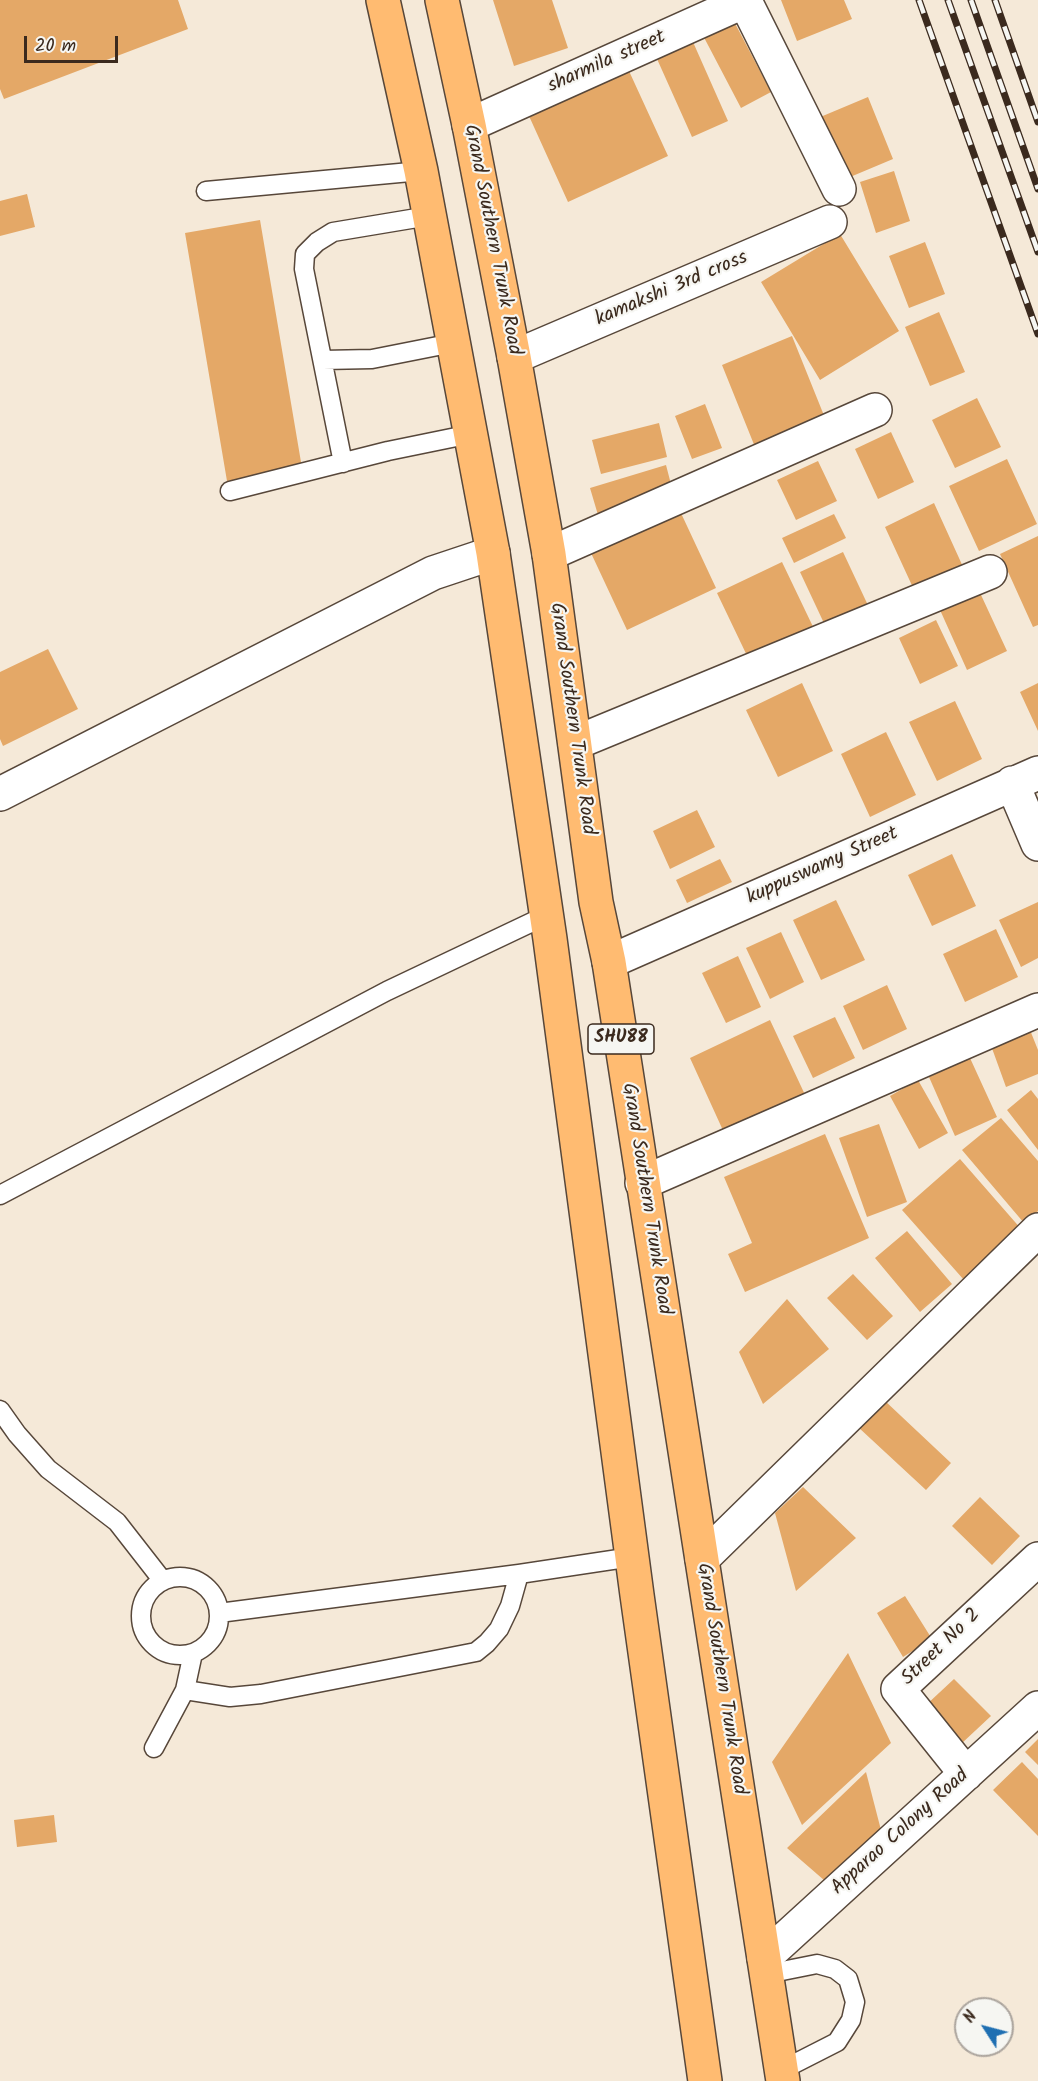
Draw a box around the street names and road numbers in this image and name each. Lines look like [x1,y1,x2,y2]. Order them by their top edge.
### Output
street label: sharmila street [544,26,670,100]
street label: Grand Southern Trunk Road [457,123,525,357]
street label: kamakshi 3rd cross [592,247,752,333]
street label: Grand Southern Trunk Road [543,601,599,837]
street label: kuppuswamy Street [744,823,902,911]
road number: SHU88 [588,1024,654,1054]
street label: Grand Southern Trunk Road [615,1082,675,1316]
street label: Grand Southern Trunk Road [690,1562,750,1796]
street label: Street No 2 [897,1604,987,1692]
street label: Apparao Colony Road [827,1765,975,1901]

